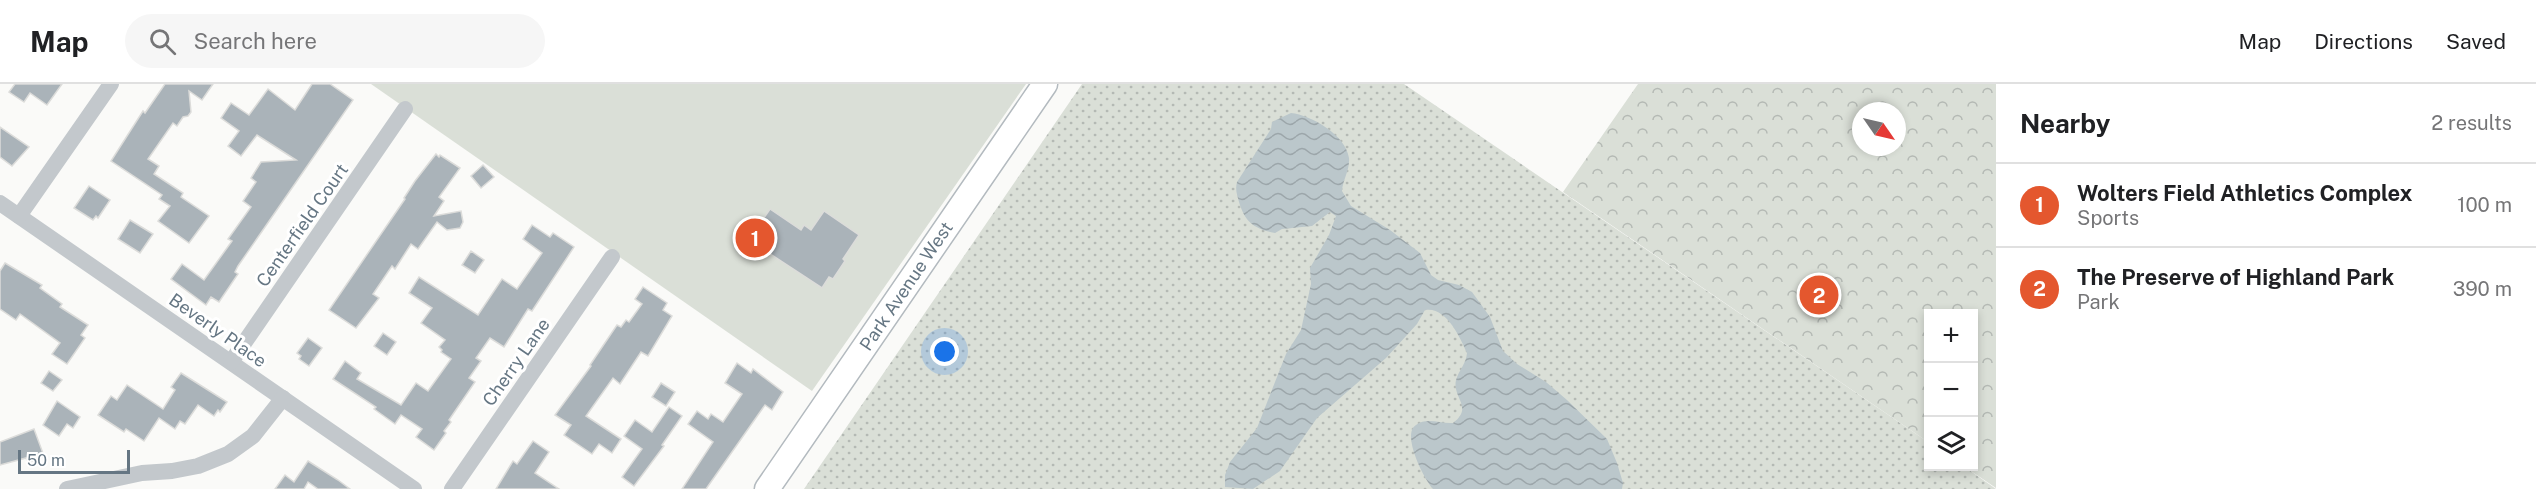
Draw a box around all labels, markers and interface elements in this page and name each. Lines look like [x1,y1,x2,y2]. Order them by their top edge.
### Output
search box [125,14,545,68]
text: Map [30,25,89,58]
icon: search [146,25,179,58]
text: Search here [194,28,317,54]
text: Map [2239,29,2281,54]
text: Directions [2314,29,2413,54]
text: Saved [2446,29,2506,54]
north arrow [1852,102,1906,156]
text: Nearby [2020,108,2110,139]
text: 2 results [2431,111,2512,135]
street label: Centerfield Court [252,160,352,290]
text: Wolters Field Athletics Complex [2077,180,2412,206]
text: 1 [2035,193,2044,217]
text: 100 m [2457,193,2512,217]
text: Sports [2077,206,2139,230]
pin: 1 [736,216,774,260]
street label: Park Avenue West [855,218,957,354]
text: The Preserve of Highland Park [2077,264,2394,290]
pin: 2 [1800,272,1838,318]
text: 2 [2033,277,2046,301]
text: 390 m [2453,277,2512,301]
street label: Beverly Place [165,289,271,371]
text: Park [2077,290,2120,314]
map controls [1924,309,1978,471]
button: + [1924,309,1978,363]
street label: Cherry Lane [478,314,554,410]
your location [930,337,959,366]
button: − [1924,363,1978,417]
button: layers [1924,417,1978,471]
scale bar [18,447,130,474]
text: 50 m [27,451,65,470]

